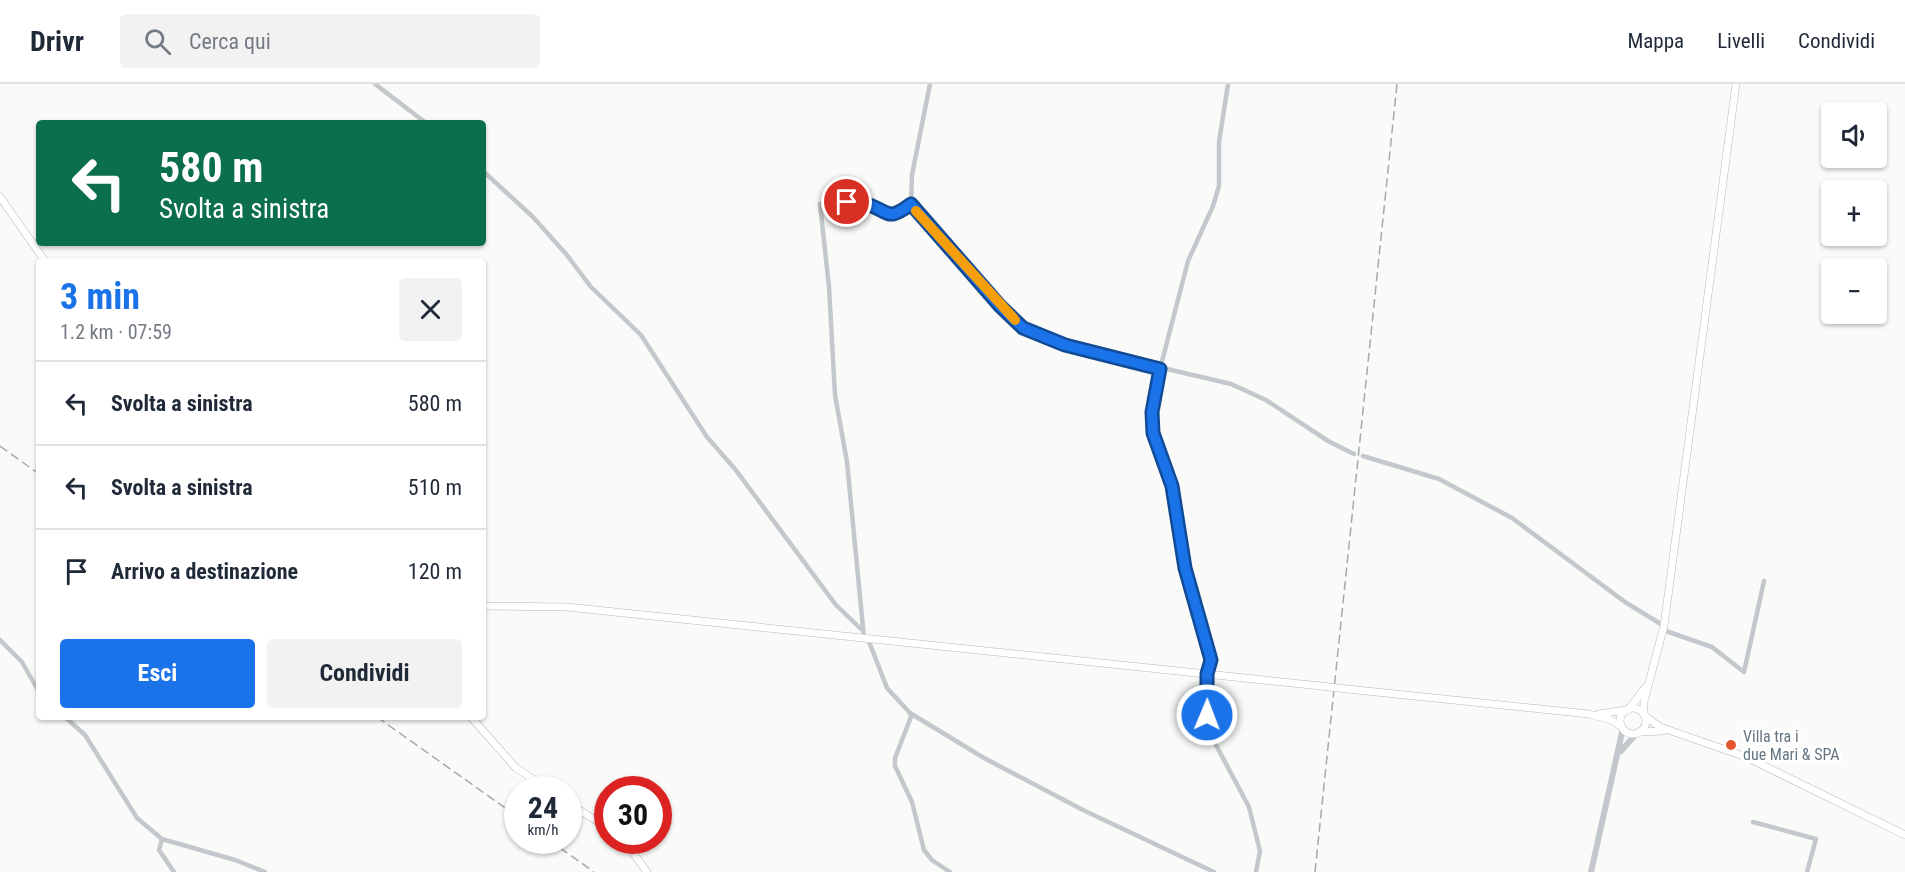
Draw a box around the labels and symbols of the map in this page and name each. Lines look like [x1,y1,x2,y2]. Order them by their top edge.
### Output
pin [821,176,872,227]
position arrow [1175,683,1239,747]
place label: Villa tra i due Mari & SPA [1743,727,1840,764]
marker: Villa tra i due Mari & SPA [1724,738,1738,752]
speed limit sign: 30 [594,776,672,854]

